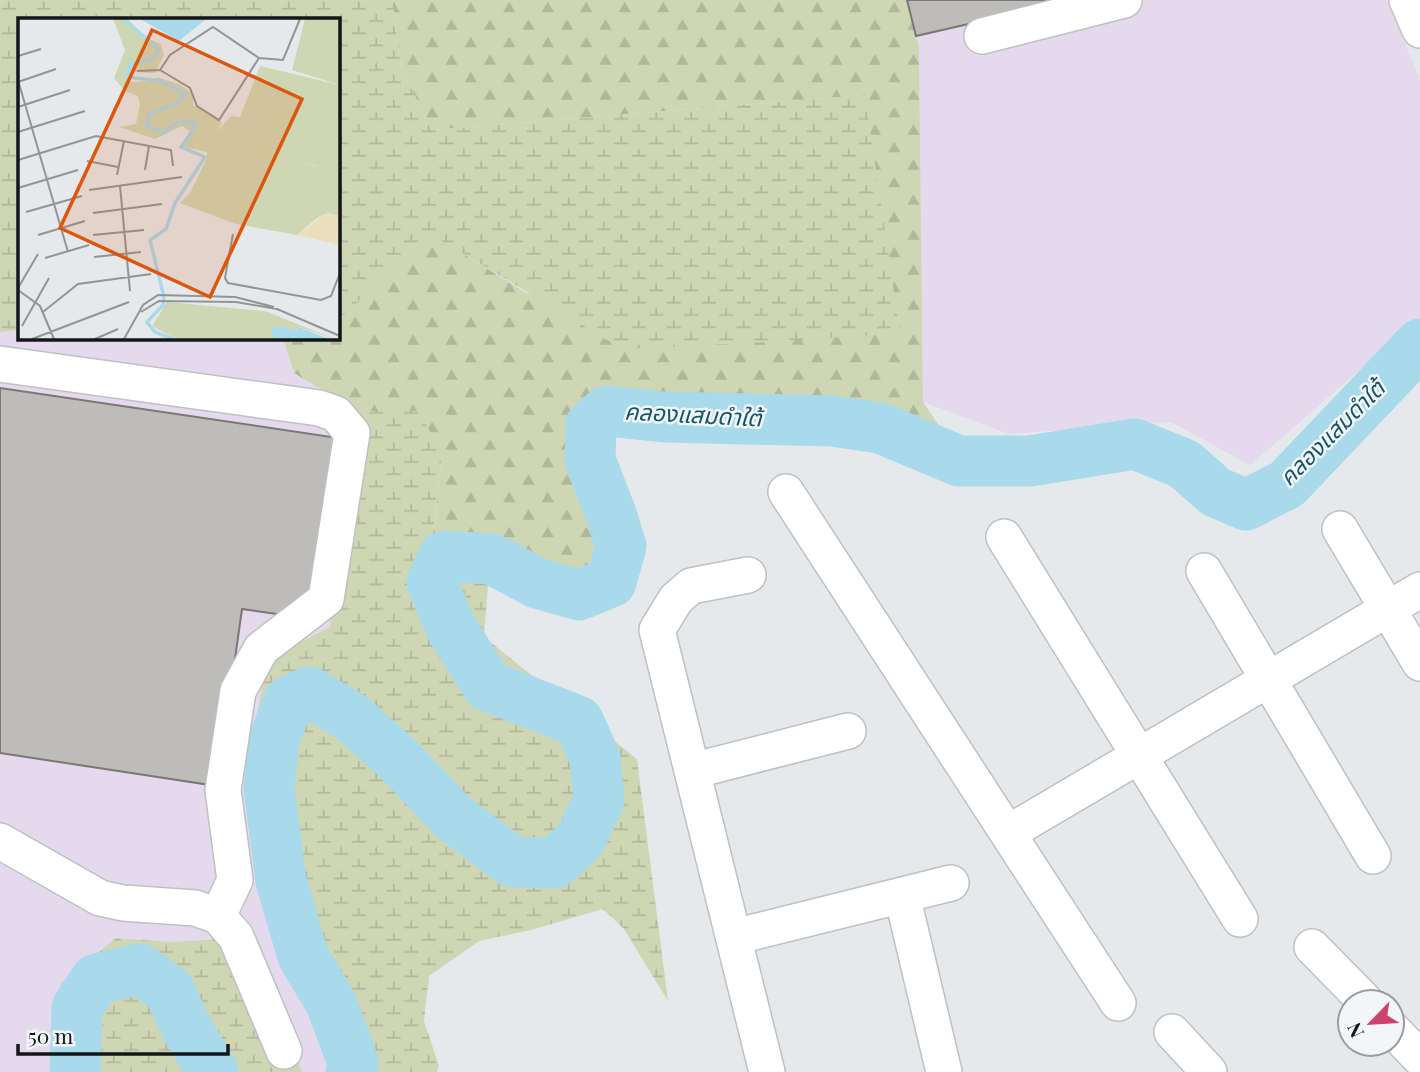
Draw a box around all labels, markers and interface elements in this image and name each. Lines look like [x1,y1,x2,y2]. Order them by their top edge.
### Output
inset map [18,18,340,340]
water label: คลองแสมดำใต้ [1271,370,1393,492]
water label: คลองแสมดำใต้ [624,394,765,433]
north arrow [1336,988,1406,1058]
scale bar [18,1012,228,1056]
text: N [1340,1019,1369,1042]
text: 50 m [28,1021,74,1049]

